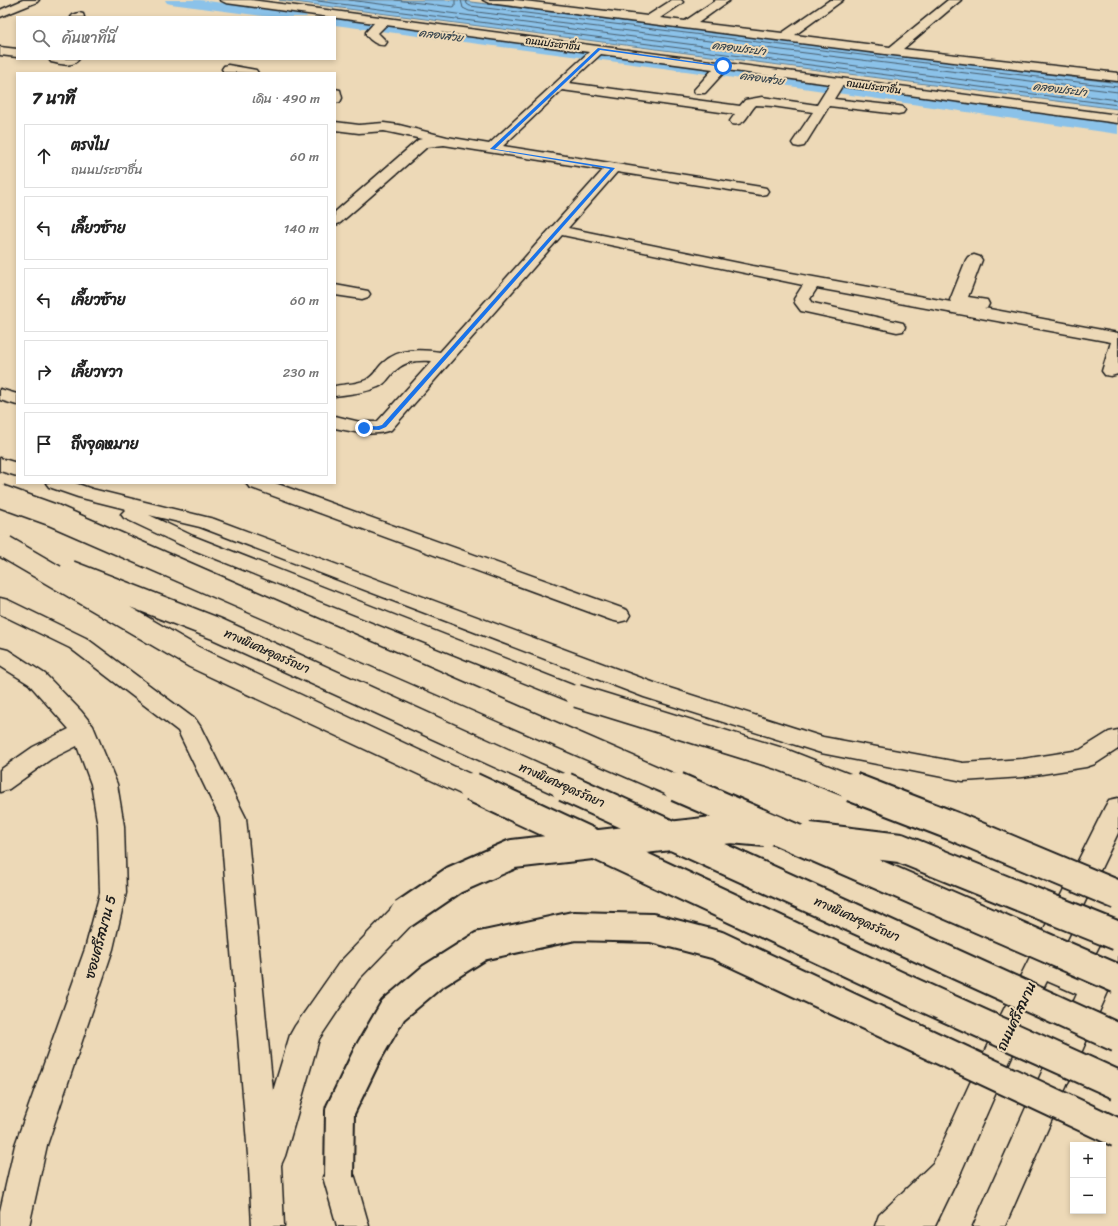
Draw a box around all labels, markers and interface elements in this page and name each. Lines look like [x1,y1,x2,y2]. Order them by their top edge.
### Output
search box [16,16,336,60]
water label: คลองส่วย [418,23,466,48]
text: ค้นหาที่นี่ [62,25,116,51]
icon: search [30,27,52,49]
street label: ถนนประชาชื่น [524,31,582,56]
water label: คลองประปา [711,36,769,61]
route start [714,57,732,75]
water label: คลองส่วย [739,66,787,91]
street label: ถนนประชาชื่น [845,73,903,100]
water label: คลองประปา [1032,77,1090,102]
text: 7 นาที [32,83,76,113]
text: เดิน · 490 m [252,87,320,110]
text: ตรงไป [71,132,109,158]
icon: ahead [33,145,55,167]
text: 60 m [290,145,319,168]
text: ถนนประชาชื่น [71,158,143,181]
text: เลี้ยวซ้าย [71,215,126,241]
icon: left [33,217,55,239]
text: 140 m [284,217,319,240]
text: เลี้ยวซ้าย [71,287,126,313]
icon: left [33,289,55,311]
text: 60 m [290,289,319,312]
text: เลี้ยวขวา [71,359,123,385]
icon: right [33,361,55,383]
text: 230 m [283,361,319,384]
route end [355,419,373,437]
text: ถึงจุดหมาย [71,431,139,457]
icon: arrive [33,433,55,455]
street label: ทางพิเศษอุดรรัถยา [220,622,314,680]
street label: ทางพิเศษอุดรรัถยา [515,756,609,814]
street label: ทางพิเศษอุดรรัถยา [810,890,904,948]
street label: ซอยศรีสมาน 5 [77,892,124,982]
street label: ถนนศรีสมาน [989,977,1044,1055]
map controls [1070,1142,1106,1214]
button: + [1070,1142,1106,1178]
button: − [1070,1178,1106,1214]

